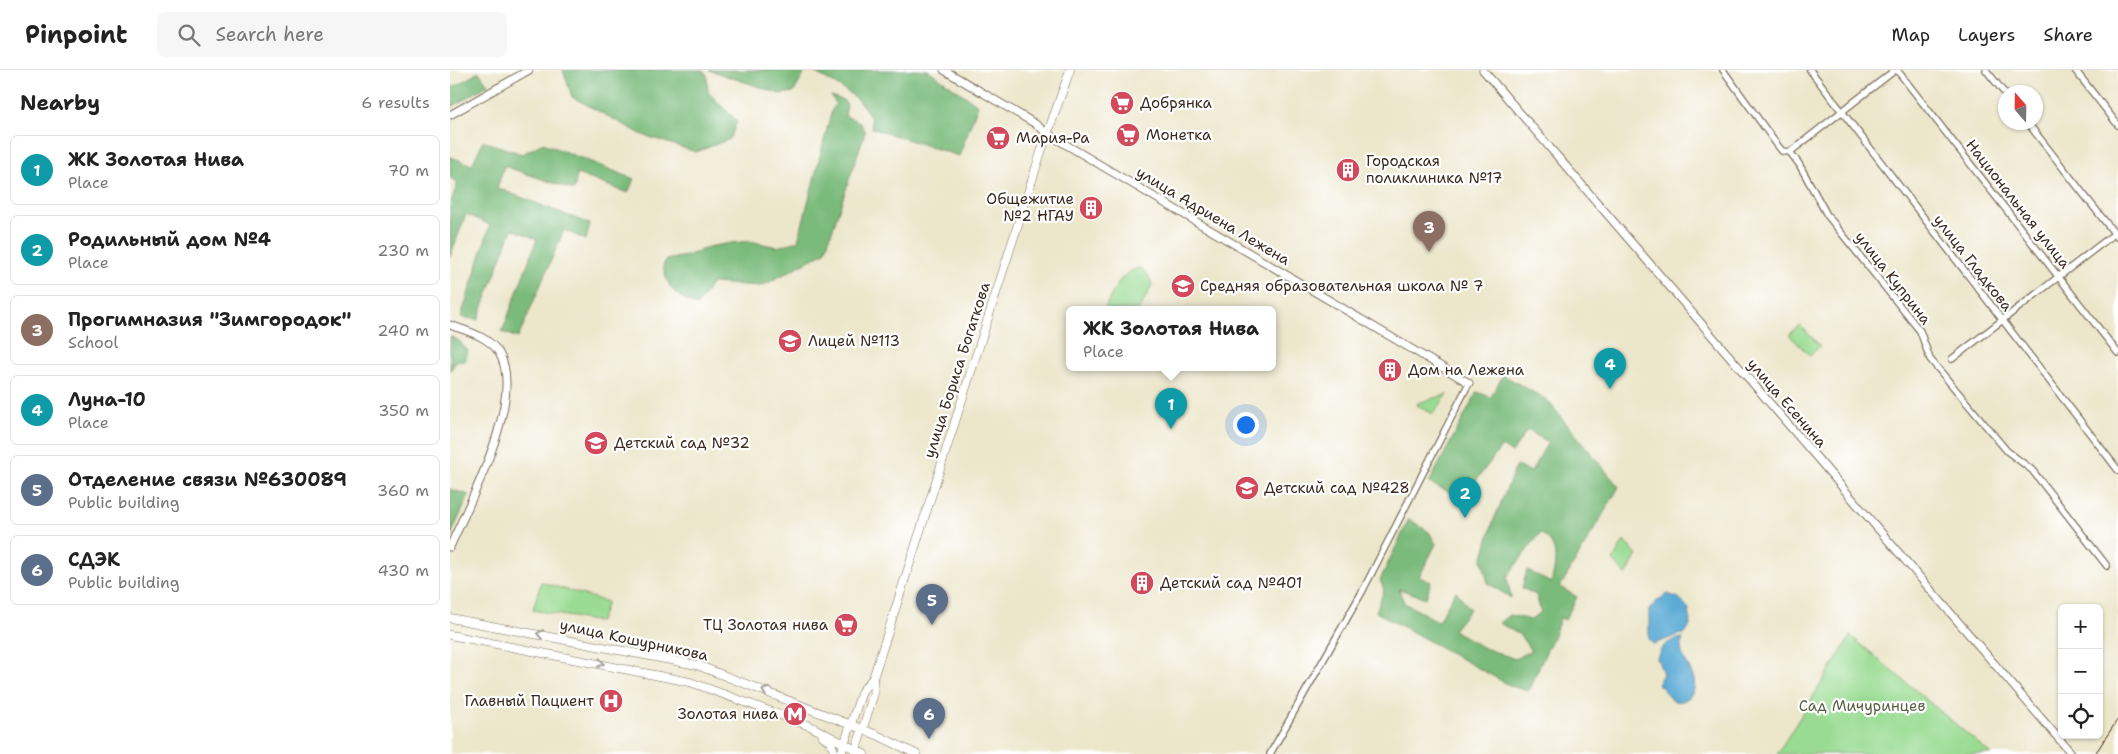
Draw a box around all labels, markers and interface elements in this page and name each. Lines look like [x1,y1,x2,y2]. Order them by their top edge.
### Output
search box [157,12,507,57]
text: Pinpoint [25,19,127,51]
icon: search [175,21,203,49]
text: Search here [215,22,324,47]
text: Map [1892,23,1930,47]
text: Layers [1958,23,2015,47]
text: Share [2043,23,2093,47]
north arrow [1998,85,2043,130]
text: Nearby [20,89,100,117]
supermarket icon: Добрянка [1109,90,1135,116]
text: 6 results [361,92,430,113]
place label: Добрянка [1140,93,1212,113]
supermarket icon: Монетка [1115,122,1141,148]
supermarket icon: Мария-Ра [985,125,1011,151]
place label: Монетка [1146,125,1212,145]
place label: Мария-Ра [1016,128,1090,148]
street label: Национальная улица [1961,135,2075,273]
text: ЖК Золотая Нива [68,147,244,172]
place label: Городская поликлиника №17 [1366,151,1503,188]
building icon: Городская поликлиника №17 [1335,157,1361,183]
text: 1 [33,160,41,181]
text: 70 m [388,160,429,181]
street label: улица Адриена Лежена [1132,162,1294,270]
text: Place [68,172,109,193]
place label: Общежитие №2 НГАУ [986,189,1074,226]
building icon: Общежитие №2 НГАУ [1078,195,1104,221]
street label: улица Гладкова [1929,210,2018,316]
pin: 3 [1413,211,1445,252]
text: Родильный дом №4 [68,227,271,252]
street label: улица Куприна [1850,227,1936,329]
text: 2 [31,240,43,261]
text: 230 m [377,240,429,261]
text: Place [68,252,109,273]
school or university icon: Средняя образовательная школа № 7 [1170,273,1196,299]
place label: Средняя образовательная школа № 7 [1200,276,1484,296]
street label: улица Бориса Богаткова [919,279,995,460]
popup [1066,306,1276,371]
text: Прогимназия "Зимгородок" [68,307,351,332]
text: ЖК Золотая Нива [1083,316,1259,341]
text: 3 [31,320,43,341]
text: 240 m [377,320,429,341]
school or university icon: Лицей №113 [777,328,803,354]
place label: Лицей №113 [808,331,900,351]
text: School [68,332,118,353]
text: Place [1083,341,1124,362]
pin: 4 [1594,348,1626,389]
street label: улица Есенина [1743,354,1832,452]
building icon: Дом на Лежена [1377,357,1403,383]
place label: Дом на Лежена [1408,360,1525,380]
text: Луна-10 [68,387,146,412]
pin: 1 [1155,388,1187,429]
text: 4 [31,400,43,421]
text: 350 m [378,400,429,421]
text: Place [68,412,109,433]
your location [1233,412,1259,438]
school or university icon: Детский сад №32 [583,430,609,456]
place label: Детский сад №32 [614,433,750,453]
text: Отделение связи №630089 [68,467,347,492]
school or university icon: Детский сад №428 [1234,475,1260,501]
pin: 2 [1449,477,1481,518]
place label: Детский сад №428 [1264,478,1410,498]
text: 5 [32,480,42,501]
text: 360 m [377,480,429,501]
text: Public building [68,492,180,513]
text: СДЭК [68,547,120,572]
text: 6 [31,560,43,581]
text: 430 m [378,560,429,581]
building icon: Детский сад №401 [1129,570,1155,596]
text: Public building [68,572,180,593]
place label: Детский сад №401 [1160,573,1302,593]
pin: 5 [916,584,948,625]
map controls [2058,604,2103,739]
button: + [2058,604,2103,649]
supermarket icon: ТЦ Золотая нива [833,612,859,638]
street label: улица Кошурникова [558,615,711,666]
place label: ТЦ Золотая нива [703,615,829,635]
one-way arrow [536,629,544,639]
button: − [2058,649,2103,694]
one-way arrow [597,658,606,668]
one-way arrow [761,687,769,697]
hospital icon: Главный Пациент [598,688,624,714]
place label: Главный Пациент [465,691,594,711]
button: locate [2058,694,2103,739]
park label: Сад Мичуринцев [1799,696,1925,716]
pin: 6 [913,698,945,739]
metro station icon: Золотая нива [782,701,808,727]
place label: Золотая нива [678,704,779,724]

